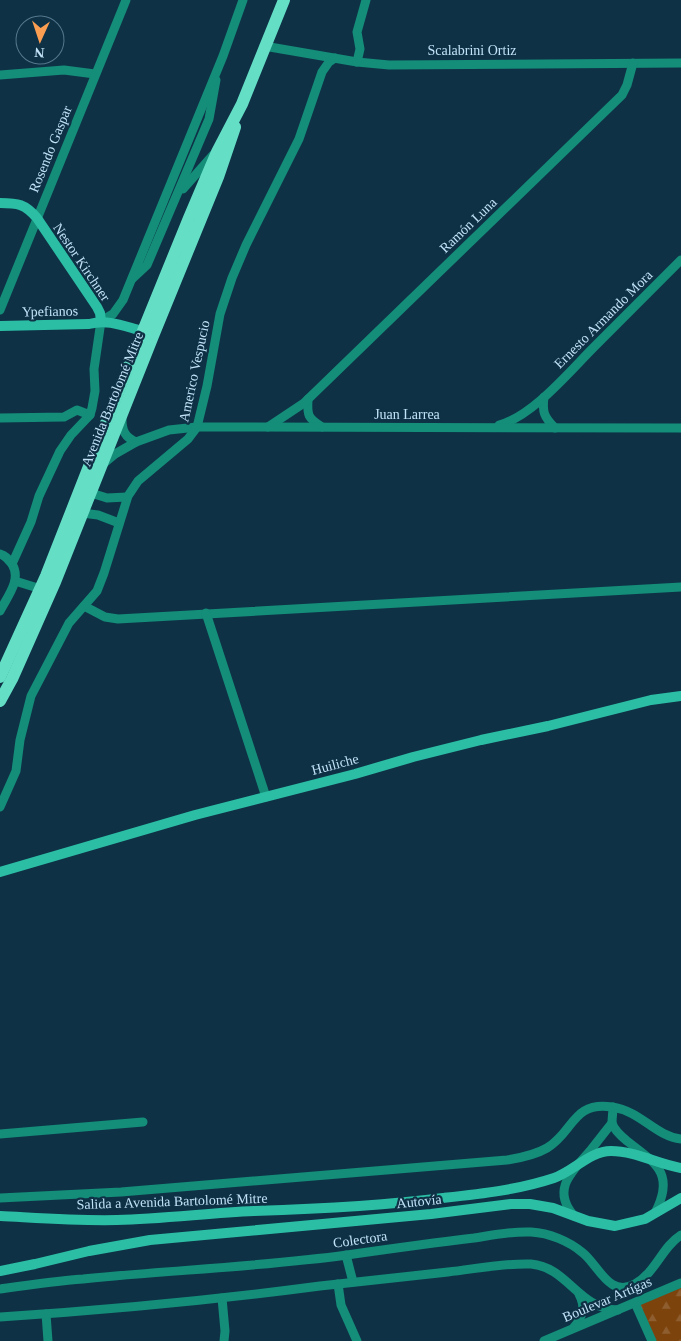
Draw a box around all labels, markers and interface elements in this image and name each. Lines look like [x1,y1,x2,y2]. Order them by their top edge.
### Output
north arrow [15,15,65,65]
street label: Scalabrini Ortiz [427,43,517,58]
text: N [34,45,45,60]
street label: Rosendo Gaspar [26,103,75,195]
street label: Ramón Luna [437,194,500,256]
street label: Nestor Kirchner [50,221,113,304]
street label: Ernesto Armando Mora [551,267,656,371]
street label: Ypefianos [22,304,78,319]
street label: Americo Vespucio [176,319,213,423]
street label: Avenida Bartolomé Mitre [79,330,146,469]
street label: Juan Larrea [374,407,441,422]
street label: Huiliche [310,751,360,778]
street label: Salida a Avenida Bartolomé Mitre [76,1191,268,1212]
street label: Autovía [396,1192,443,1211]
street label: Colectora [332,1228,389,1251]
street label: Boulevar Artígas [560,1274,654,1325]

